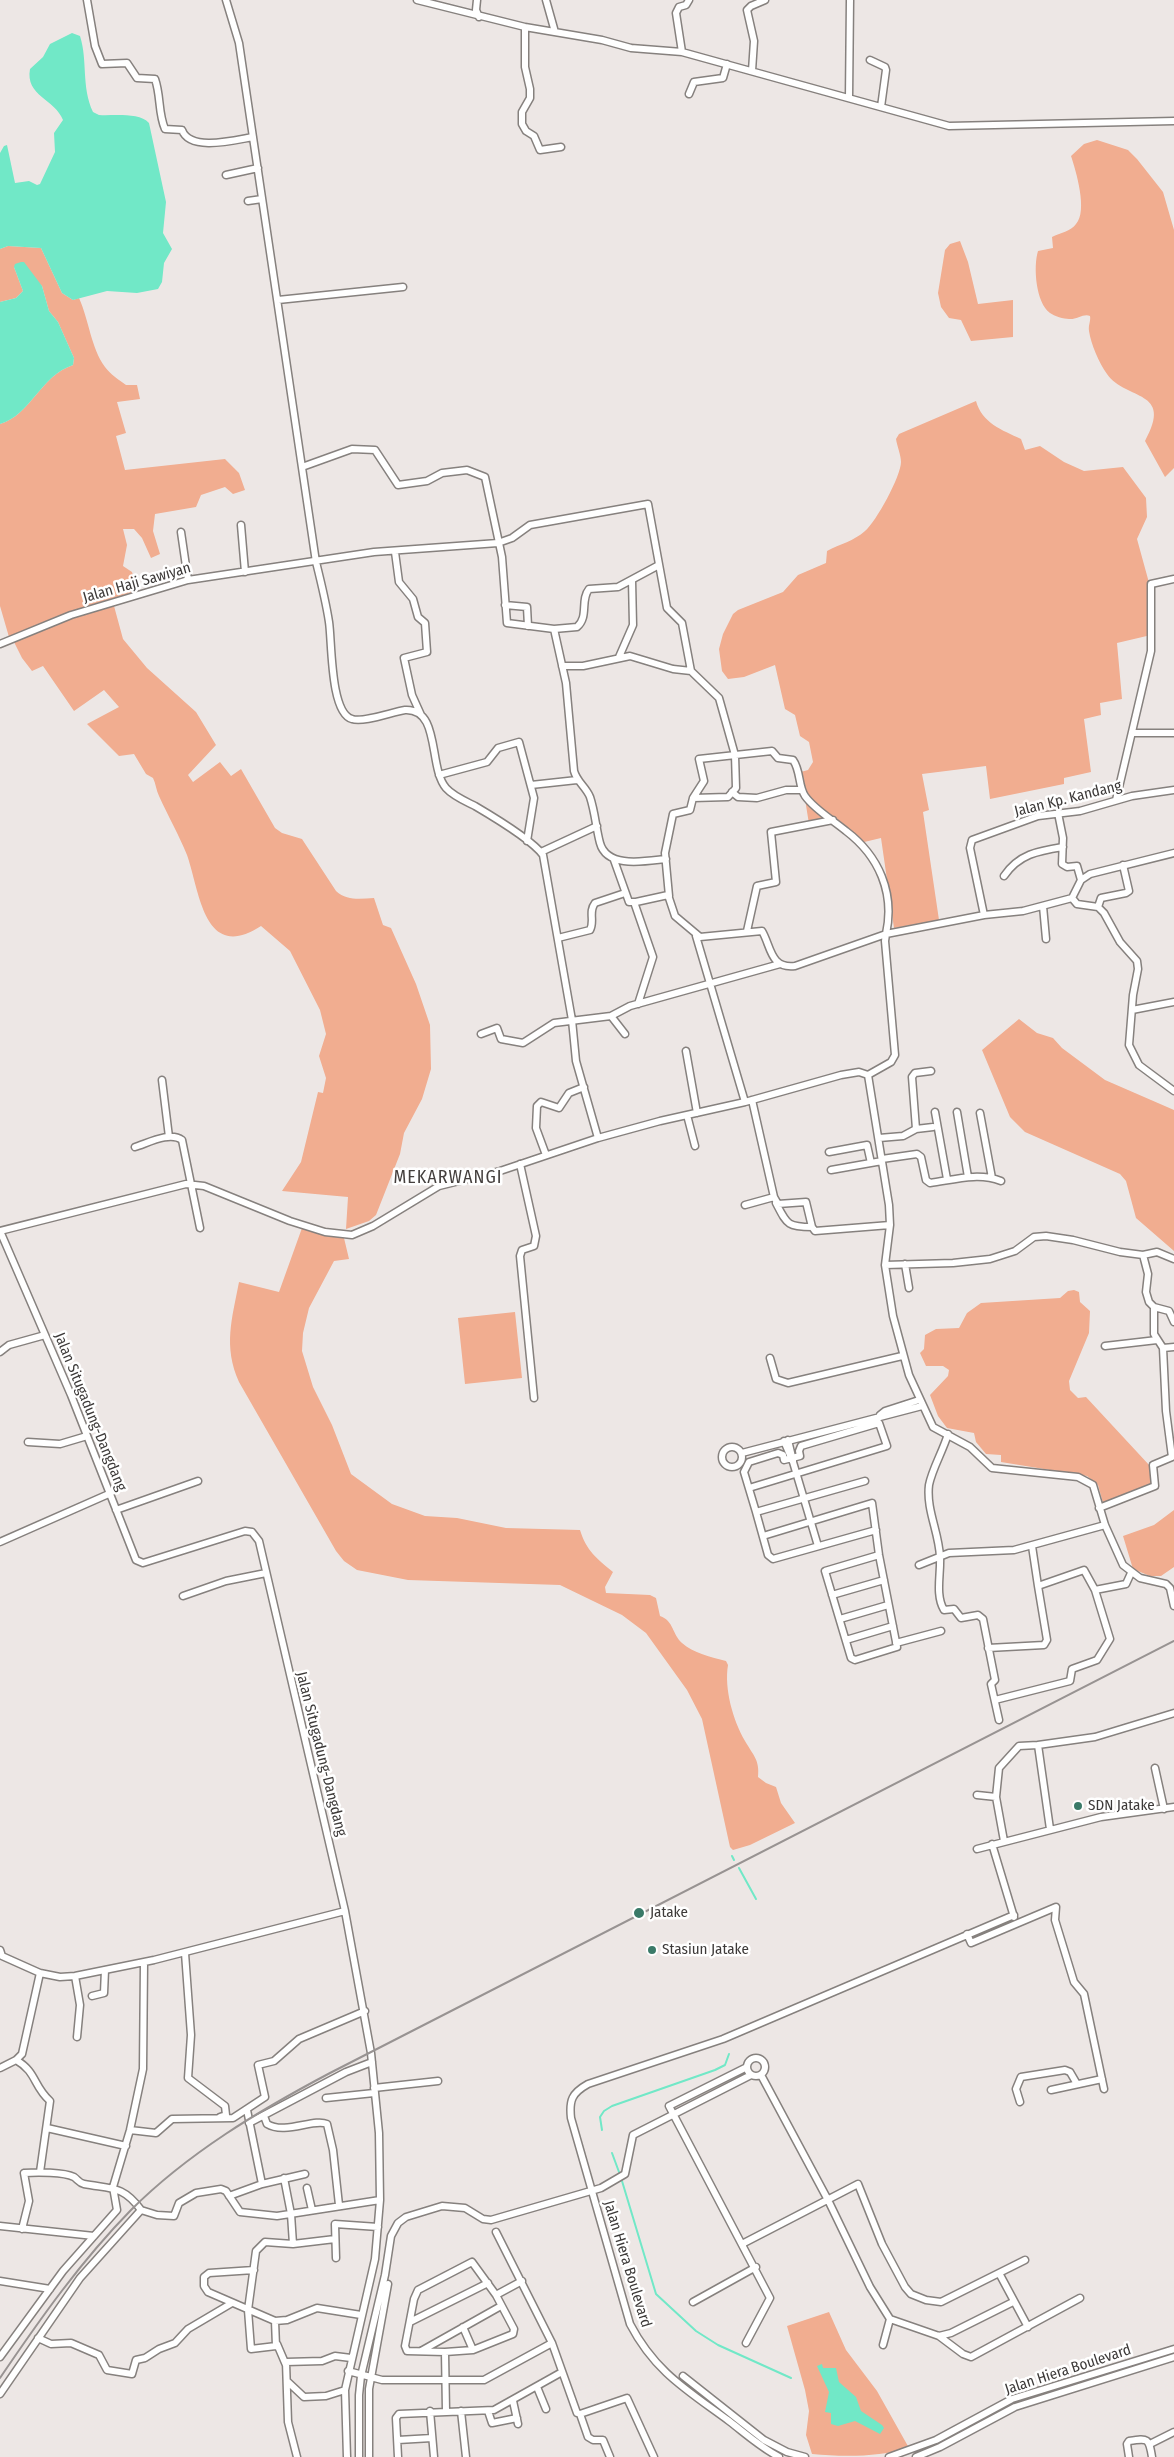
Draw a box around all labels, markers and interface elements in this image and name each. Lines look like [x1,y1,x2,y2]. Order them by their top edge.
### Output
street label: Jalan Haji Sawiyan [81,559,193,607]
street label: Jalan Kp. Kandang [1013,777,1123,821]
district label: MEKARWANGI [392,1167,504,1189]
street label: Jalan Situgadung-Dangdang [50,1330,130,1494]
street label: Jalan Situgadung-Dangdang [292,1670,350,1838]
place label: SDN Jatake [1088,1797,1155,1815]
marker: SDN Jatake [1072,1800,1084,1812]
place label: Jatake [650,1904,688,1922]
marker: Jatake [632,1906,646,1920]
place label: Stasiun Jatake [662,1941,749,1959]
marker: Stasiun Jatake [646,1944,658,1956]
street label: Jalan Hiera Boulevard [599,2198,655,2330]
street label: Jalan Hiera Boulevard [1003,2341,1133,2399]

